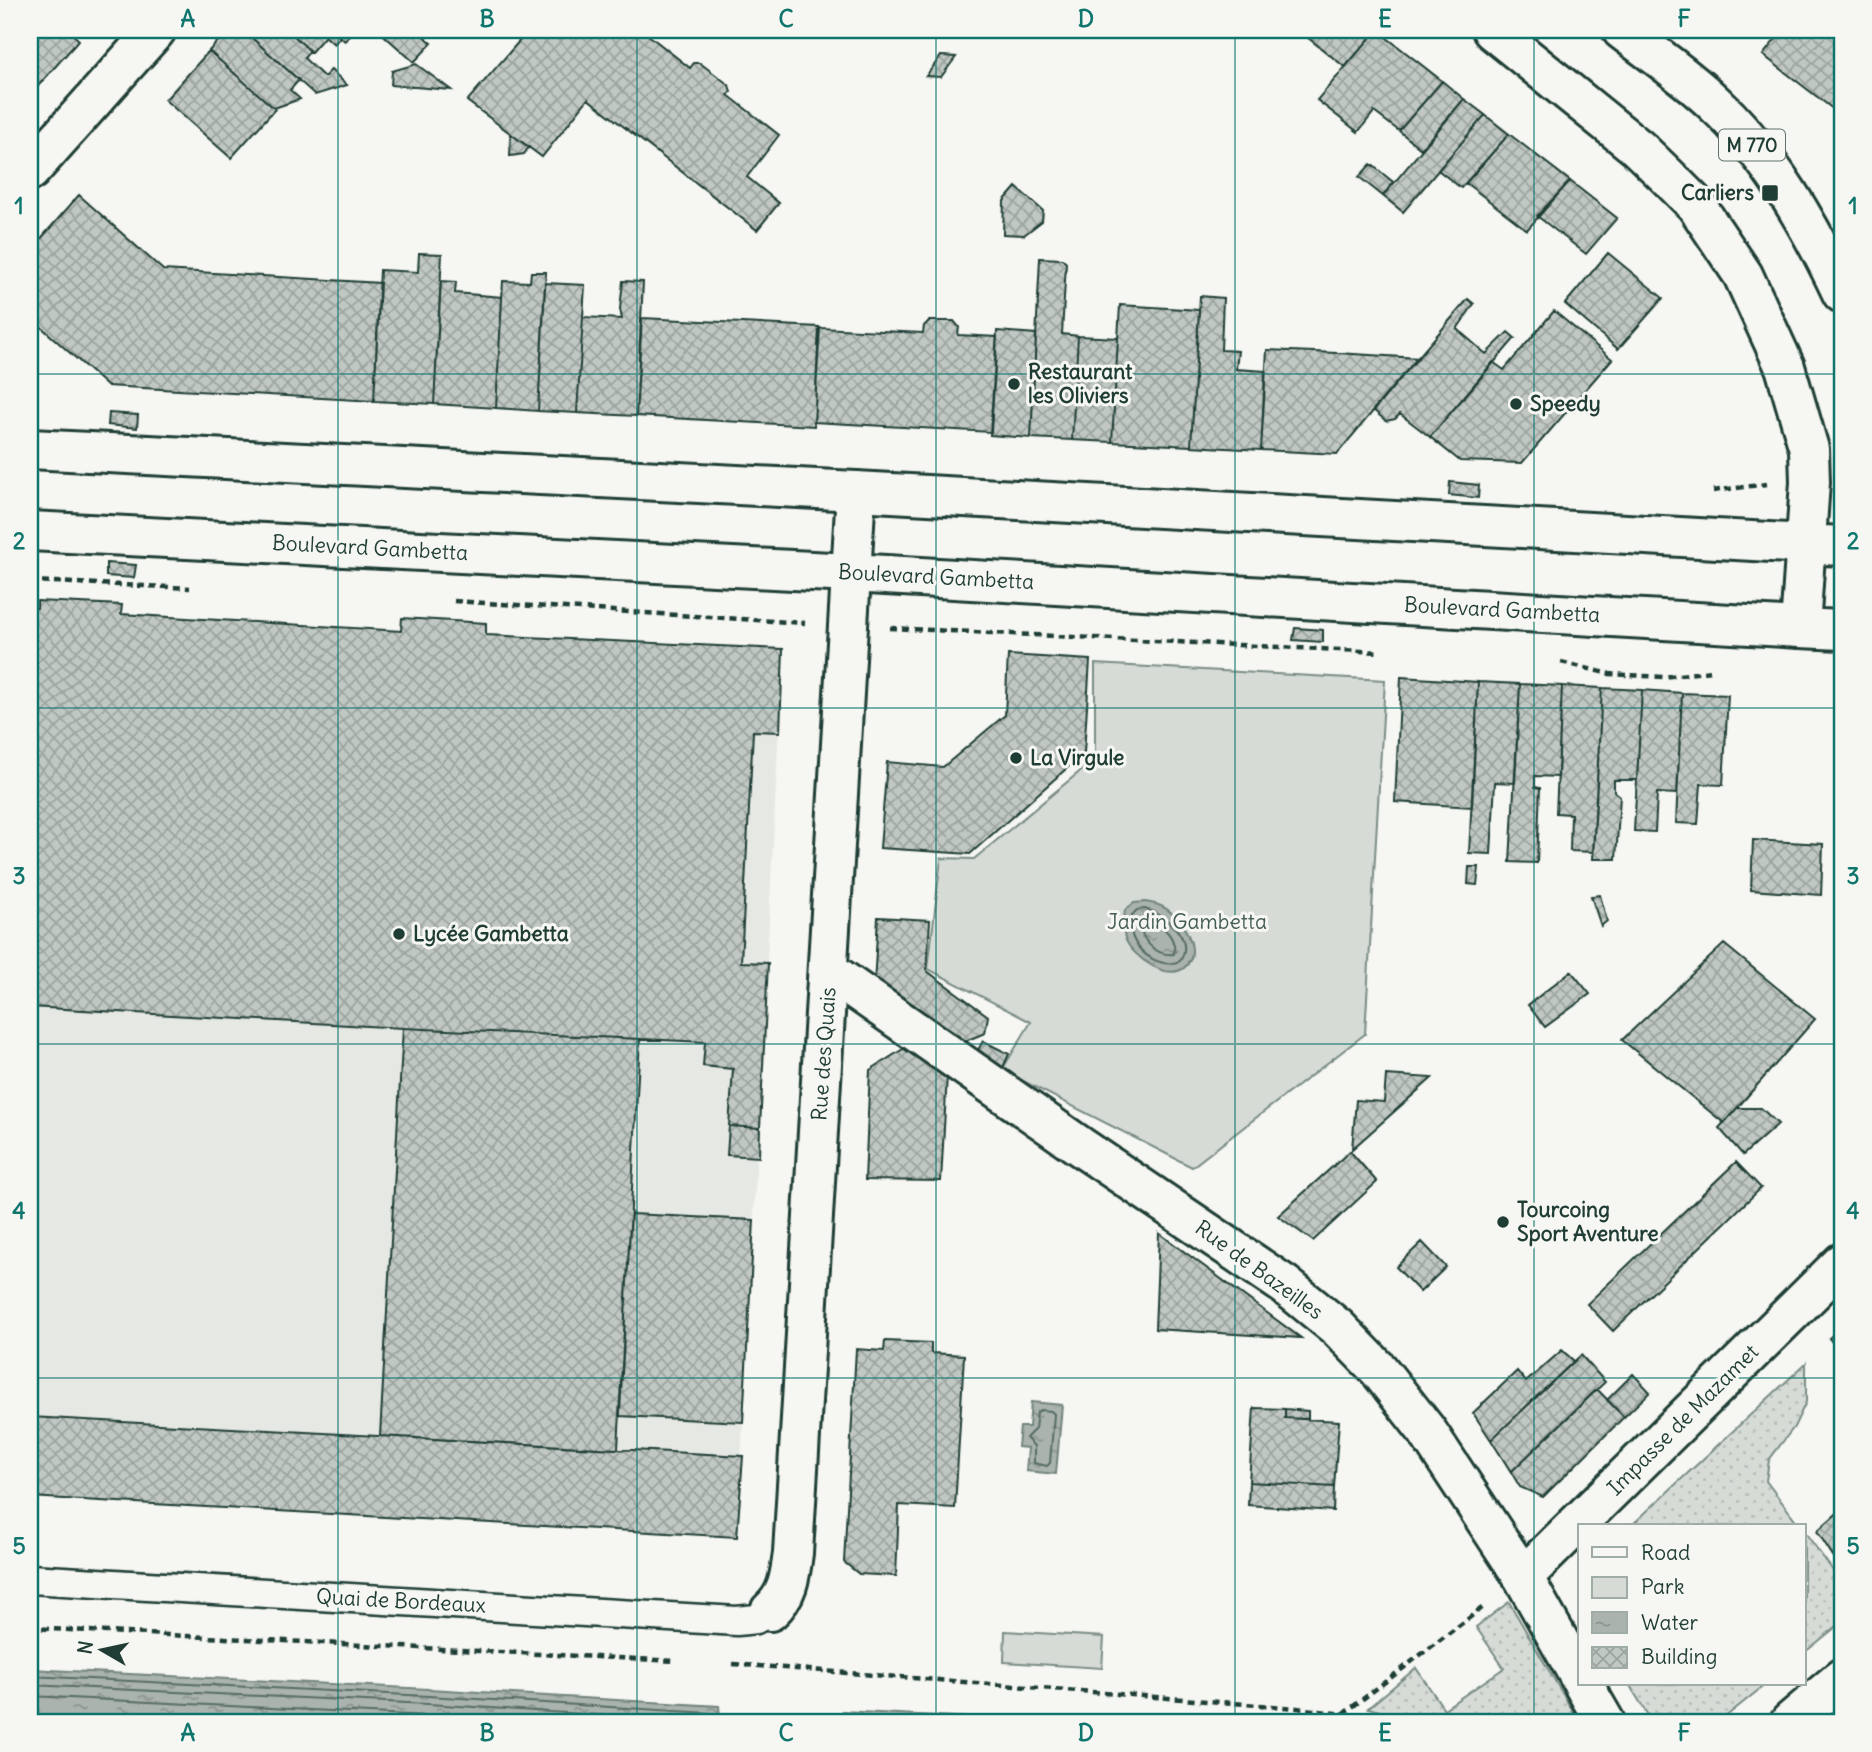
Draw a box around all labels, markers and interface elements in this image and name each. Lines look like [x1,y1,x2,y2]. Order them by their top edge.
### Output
text: A [181,4,196,33]
text: B [479,4,495,33]
text: C [778,4,794,33]
text: D [1078,4,1094,33]
text: E [1378,4,1392,33]
text: F [1677,4,1691,33]
road number: M 770 [1719,130,1785,160]
place label: Carliers [1681,179,1754,206]
marker: Carliers [1760,183,1780,203]
text: 1 [14,191,24,220]
text: 1 [1848,191,1858,220]
place label: Restaurant les Oliviers [1028,358,1133,409]
marker: Restaurant les Oliviers [1006,376,1022,392]
place label: Speedy [1530,390,1601,417]
marker: Speedy [1508,396,1524,412]
text: 2 [13,526,26,555]
text: 2 [1847,526,1860,555]
street label: Boulevard Gambetta [271,529,469,566]
street label: Boulevard Gambetta [837,558,1035,595]
street label: Boulevard Gambetta [1403,591,1601,628]
place label: La Virgule [1030,744,1124,771]
marker: La Virgule [1008,750,1024,766]
text: 3 [12,861,26,890]
text: 3 [1846,861,1860,890]
park label: Jardin Gambetta [1107,908,1267,935]
place label: Lycée Gambetta [413,920,569,947]
marker: Lycée Gambetta [391,926,407,942]
street label: Rue des Quais [805,986,842,1122]
text: 4 [12,1196,26,1225]
place label: Tourcoing Sport Aventure [1517,1196,1659,1247]
text: 4 [1846,1196,1860,1225]
street label: Rue de Bazeilles [1190,1214,1329,1325]
marker: Tourcoing Sport Aventure [1495,1214,1511,1230]
street label: Impasse de Mazamet [1601,1338,1764,1501]
legend [1578,1524,1806,1686]
text: 5 [12,1531,26,1560]
text: 5 [1846,1531,1860,1560]
text: Road [1641,1539,1690,1566]
text: Park [1641,1573,1684,1600]
street label: Quai de Bordeaux [315,1583,487,1618]
text: Water [1641,1609,1699,1636]
north arrow [66,1616,136,1686]
text: N [72,1639,98,1656]
text: Building [1641,1643,1717,1670]
text: A [181,1718,196,1747]
text: B [479,1718,495,1747]
text: C [778,1718,794,1747]
text: D [1078,1718,1094,1747]
text: E [1378,1718,1392,1747]
text: F [1677,1718,1691,1747]

